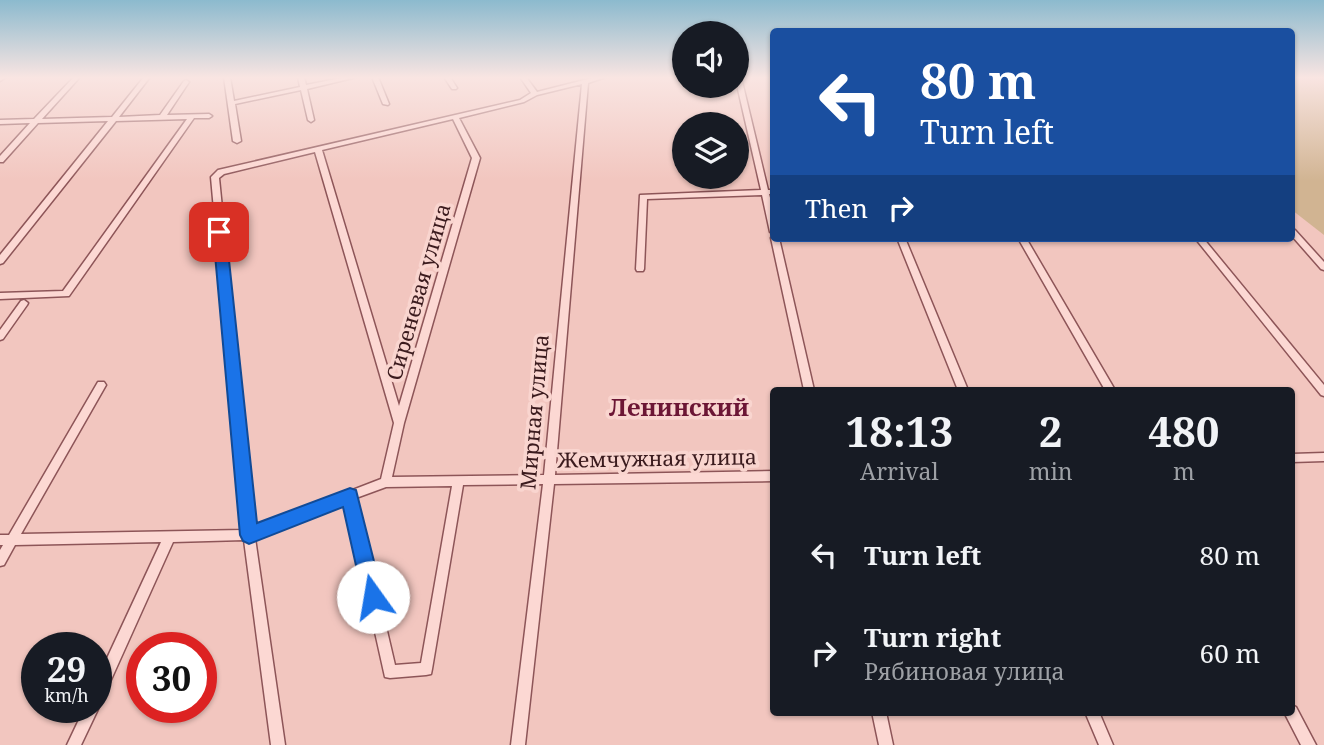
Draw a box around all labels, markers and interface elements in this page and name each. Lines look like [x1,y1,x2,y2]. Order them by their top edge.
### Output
map controls [672,21,749,189]
button: sound [672,21,749,98]
text: 80 m [920,47,1036,113]
icon: left [805,56,896,147]
text: Turn left [920,110,1054,153]
button: layers [672,112,749,189]
icon: right [882,189,920,227]
text: Then [805,190,868,226]
street label: Сиреневая улица [379,200,457,383]
pin [189,202,249,262]
icon: arrive [200,213,238,251]
street label: Мирная улица [513,333,555,491]
district label: Ленинский [609,390,749,423]
text: 18:13 [846,402,953,459]
text: 2 [1039,402,1063,459]
text: 480 [1148,402,1219,459]
street label: Жемчужная улица [556,442,757,474]
text: Arrival [860,455,939,487]
text: min [1029,455,1073,487]
text: m [1173,455,1195,487]
icon: left [805,536,843,574]
text: Turn left [864,537,981,573]
text: 80 m [1200,537,1260,573]
position arrow [336,560,410,634]
text: Turn right [864,619,1001,655]
speed limit sign: 30 [126,632,217,723]
icon: right [805,634,843,672]
text: 60 m [1200,635,1260,671]
text: 29 [47,645,86,692]
text: Рябиновая улица [864,655,1065,687]
text: km/h [44,683,89,707]

